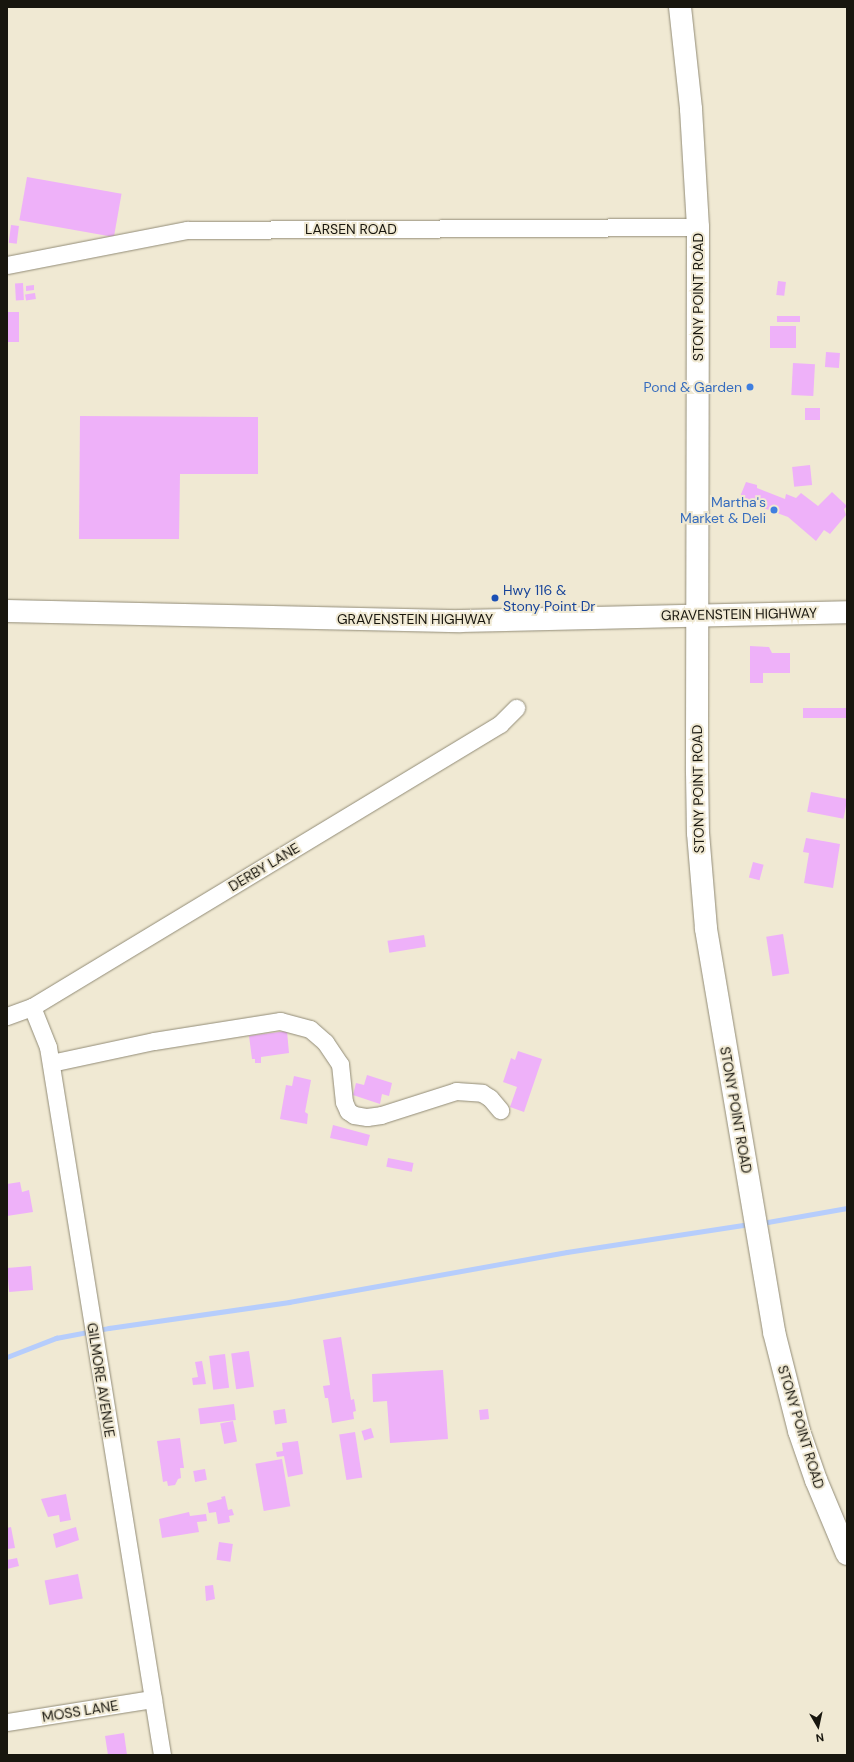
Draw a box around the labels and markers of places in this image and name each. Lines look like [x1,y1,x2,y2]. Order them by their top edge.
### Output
place label: Pond & Garden [644,379,742,395]
marker: Pond & Garden [745,382,755,392]
place label: Martha's Market & Deli [680,494,766,526]
marker: Martha's Market & Deli [769,505,779,515]
place label: Hwy 116 & Stony Point Dr [503,582,595,614]
marker: Hwy 116 & Stony Point Dr [490,593,500,603]

